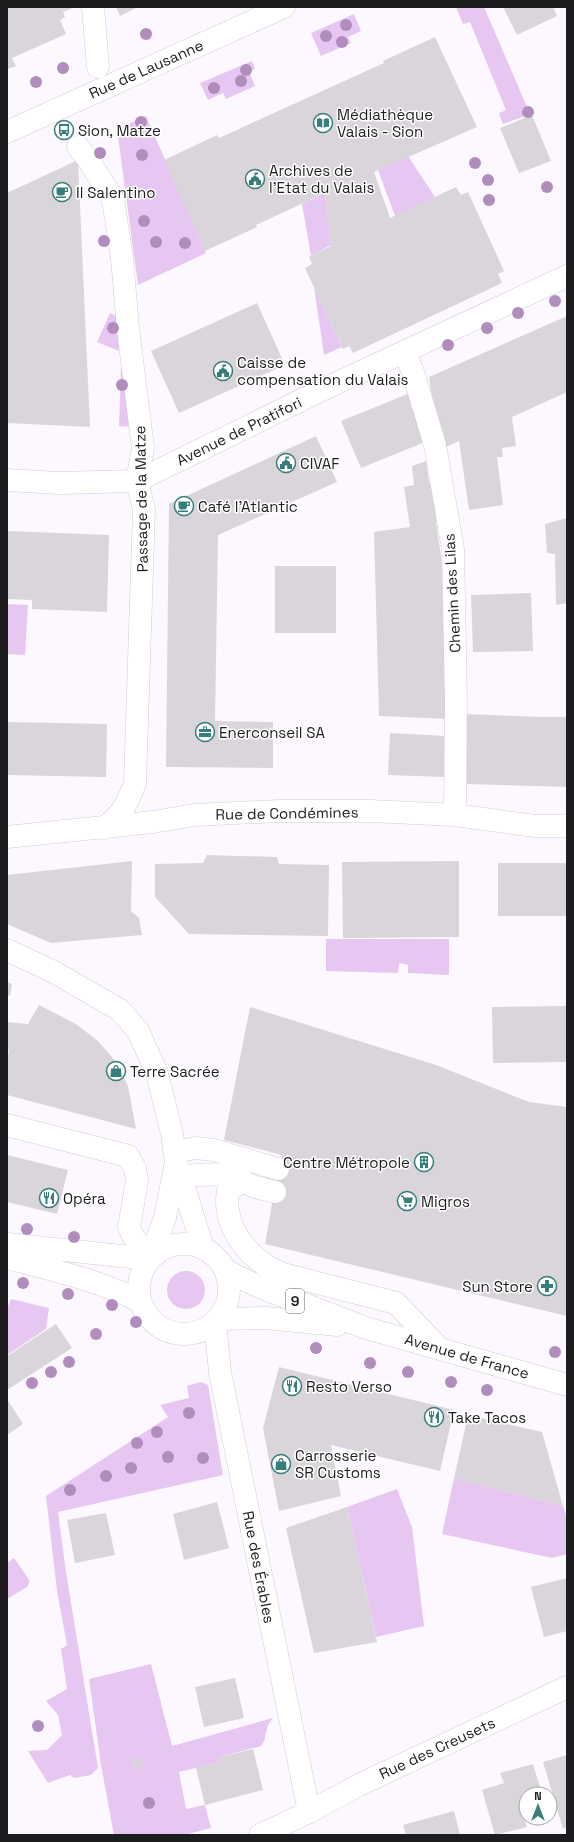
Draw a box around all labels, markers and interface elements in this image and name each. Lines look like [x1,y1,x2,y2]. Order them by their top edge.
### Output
street label: Rue de Lausanne [86,35,206,103]
place label: Médiathèque Valais - Sion [337,105,433,141]
library icon: Médiathèque Valais - Sion [312,112,334,134]
bus stop icon: Sion, Matze [53,119,75,141]
place label: Sion, Matze [78,121,161,140]
place label: Archives de l'Etat du Valais [269,161,374,197]
public building icon: Archives de l'Etat du Valais [244,168,266,190]
cafe icon: Il Salentino [51,181,73,203]
place label: Il Salentino [76,183,156,202]
place label: Caisse de compensation du Valais [237,353,409,389]
public building icon: Caisse de compensation du Valais [212,360,234,382]
street label: Avenue de Pratifori [173,392,305,470]
street label: Passage de la Matze [130,425,152,573]
public building icon: CIVAF [275,452,297,474]
place label: CIVAF [300,454,339,473]
cafe icon: Café l'Atlantic [173,495,195,517]
place label: Café l'Atlantic [198,497,298,516]
street label: Chemin des Lilas [439,533,465,653]
office icon: Enerconseil SA [194,721,216,743]
place label: Enerconseil SA [219,723,325,742]
street label: Rue de Condémines [215,802,359,824]
shop icon: Terre Sacrée [105,1060,127,1082]
place label: Terre Sacrée [130,1062,220,1081]
building icon: Centre Métropole [413,1151,435,1173]
place label: Centre Métropole [283,1153,410,1172]
restaurant icon: Opéra [38,1187,60,1209]
place label: Opéra [63,1189,106,1208]
supermarket icon: Migros [396,1190,418,1212]
place label: Migros [421,1192,470,1211]
pharmacy icon: Sun Store [536,1275,558,1297]
place label: Sun Store [462,1277,533,1296]
road number: 9 [286,1289,304,1313]
street label: Avenue de France [403,1329,531,1383]
restaurant icon: Resto Verso [281,1375,303,1397]
place label: Resto Verso [306,1377,392,1396]
restaurant icon: Take Tacos [423,1406,445,1428]
place label: Take Tacos [448,1408,526,1427]
place label: Carrosserie SR Customs [295,1446,381,1482]
shop icon: Carrosserie SR Customs [270,1453,292,1475]
street label: Rue des Érables [239,1509,279,1625]
street label: Rue des Creusets [376,1713,498,1783]
north arrow [518,1786,558,1826]
text: N [534,1789,542,1803]

